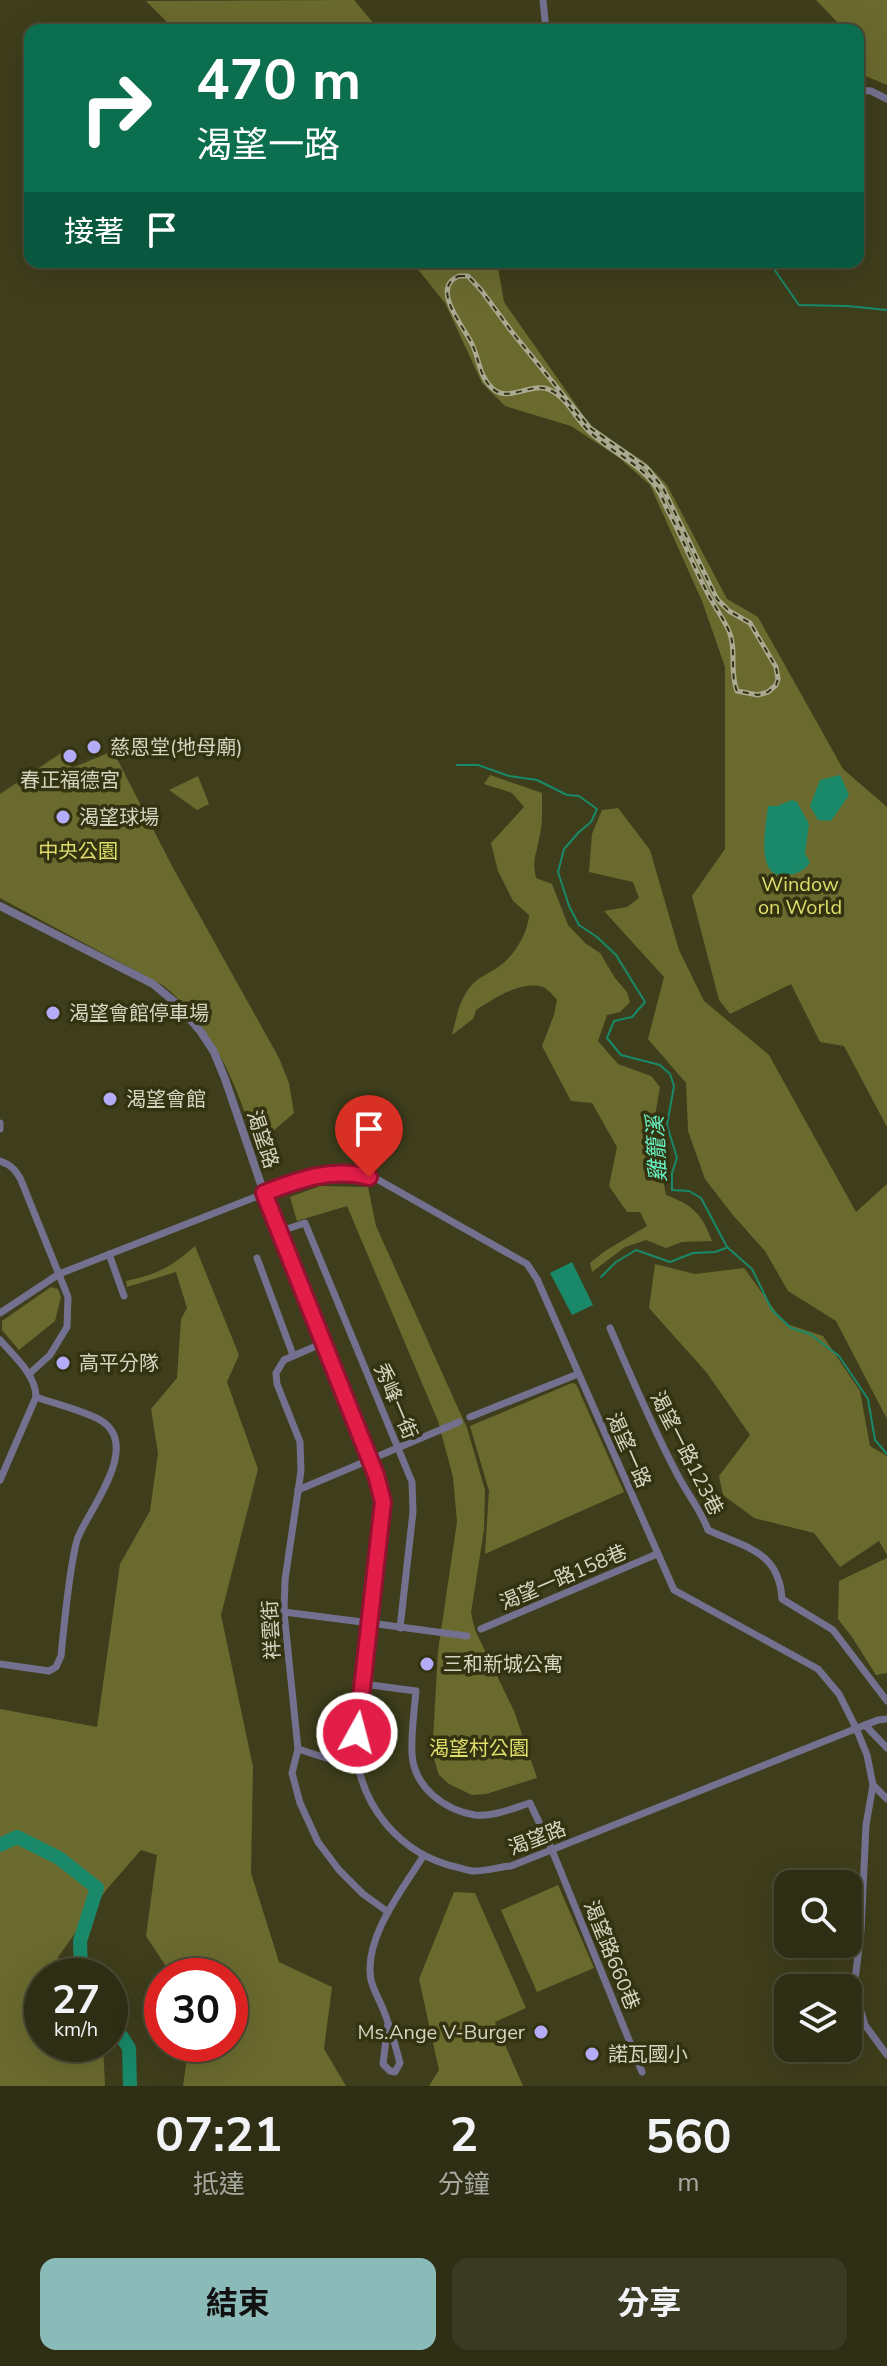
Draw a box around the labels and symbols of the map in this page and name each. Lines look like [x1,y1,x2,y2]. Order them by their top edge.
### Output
place label: 慈恩堂(地母廟) [110,734,243,761]
marker: 慈恩堂(地母廟) [85,738,103,756]
marker: 春正福德宮 [61,747,79,765]
place label: 春正福德宮 [20,767,120,794]
place label: 渴望球場 [79,804,159,831]
marker: 渴望球場 [54,808,72,826]
park label: 中央公園 [38,838,118,865]
park label: Window on World [758,871,842,921]
place label: 渴望會館停車場 [69,1000,209,1027]
marker: 渴望會館停車場 [44,1004,62,1022]
place label: 渴望會館 [126,1086,206,1113]
marker: 渴望會館 [101,1090,119,1108]
pin [335,1095,403,1177]
street label: 渴望路 [240,1106,285,1172]
water label: 雞籠溪 [640,1112,674,1183]
place label: 高平分隊 [79,1350,159,1377]
marker: 高平分隊 [54,1354,72,1372]
street label: 秀峰一街 [367,1359,424,1443]
street label: 渴望一路123巷 [644,1387,729,1520]
street label: 渴望一路 [600,1408,657,1492]
street label: 渴望一路158巷 [495,1538,631,1616]
street label: 祥雲街 [256,1599,287,1661]
place label: 三和新城公寓 [443,1651,563,1678]
marker: 三和新城公寓 [418,1655,436,1673]
position arrow [315,1691,399,1775]
park label: 渴望村公園 [429,1735,529,1762]
street label: 渴望路 [504,1815,570,1862]
street label: 渴望路660巷 [577,1896,646,2014]
speed limit sign: 30 [144,1958,248,2062]
place label: Ms.Ange V-Burger [357,2019,525,2046]
marker: Ms.Ange V-Burger [532,2023,550,2041]
place label: 諾瓦國小 [608,2041,688,2068]
marker: 諾瓦國小 [583,2045,601,2063]

